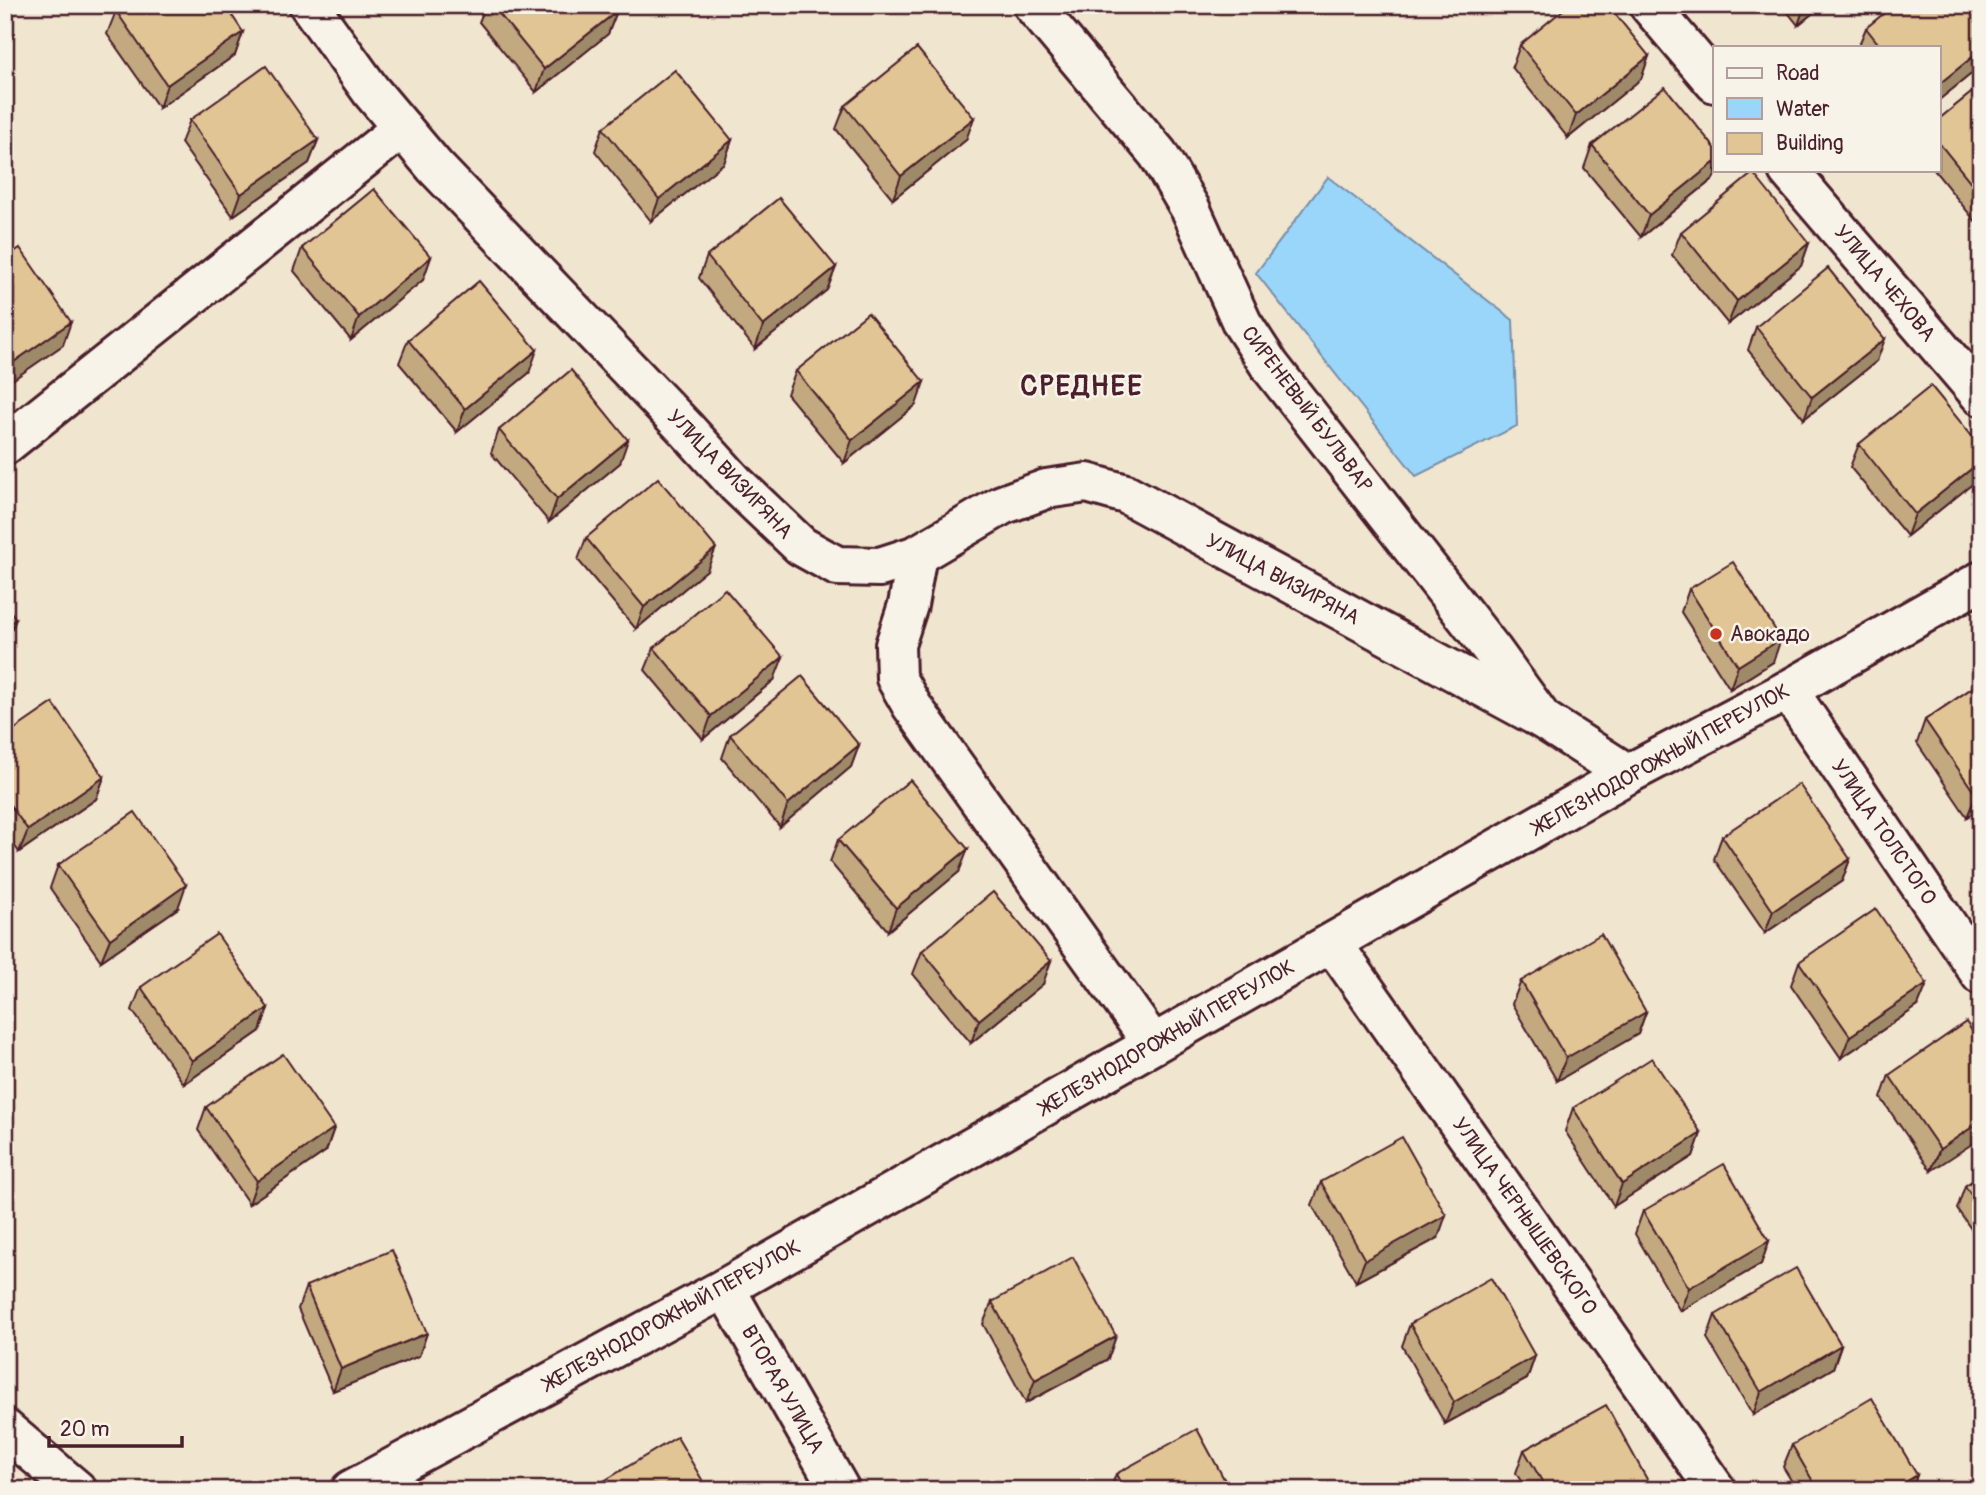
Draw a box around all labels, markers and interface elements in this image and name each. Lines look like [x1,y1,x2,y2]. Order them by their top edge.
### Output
legend [1713,46,1940,172]
text: Road [1776,60,1820,87]
text: Water [1776,96,1830,123]
text: Building [1776,130,1843,157]
street label: УЛИЦА ЧЕХОВА [1828,219,1941,347]
street label: СИРЕНЕВЫЙ БУЛЬВАР [1235,321,1378,498]
district label: СРЕДНЕЕ [1020,369,1144,404]
street label: УЛИЦА ВИЗИРЯНА [661,404,798,545]
street label: УЛИЦА ВИЗИРЯНА [1201,528,1364,631]
place label: Авокадо [1730,621,1810,648]
marker: Авокадо [1708,626,1724,642]
street label: ЖЕЛЕЗНОДОРОЖНЫЙ ПЕРЕУЛОК [1525,677,1794,843]
street label: УЛИЦА ТОЛСТОГО [1825,754,1942,910]
street label: ЖЕЛЕЗНОДОРОЖНЫЙ ПЕРЕУЛОК [1032,953,1299,1123]
street label: УЛИЦА ЧЕРНЫШЕВСКОГО [1446,1112,1603,1320]
street label: ЖЕЛЕЗНОДОРОЖНЫЙ ПЕРЕУЛОК [536,1233,805,1399]
street label: ВТОРАЯ УЛИЦА [735,1320,830,1458]
scale bar [49,1404,182,1448]
text: 20 m [60,1416,109,1443]

